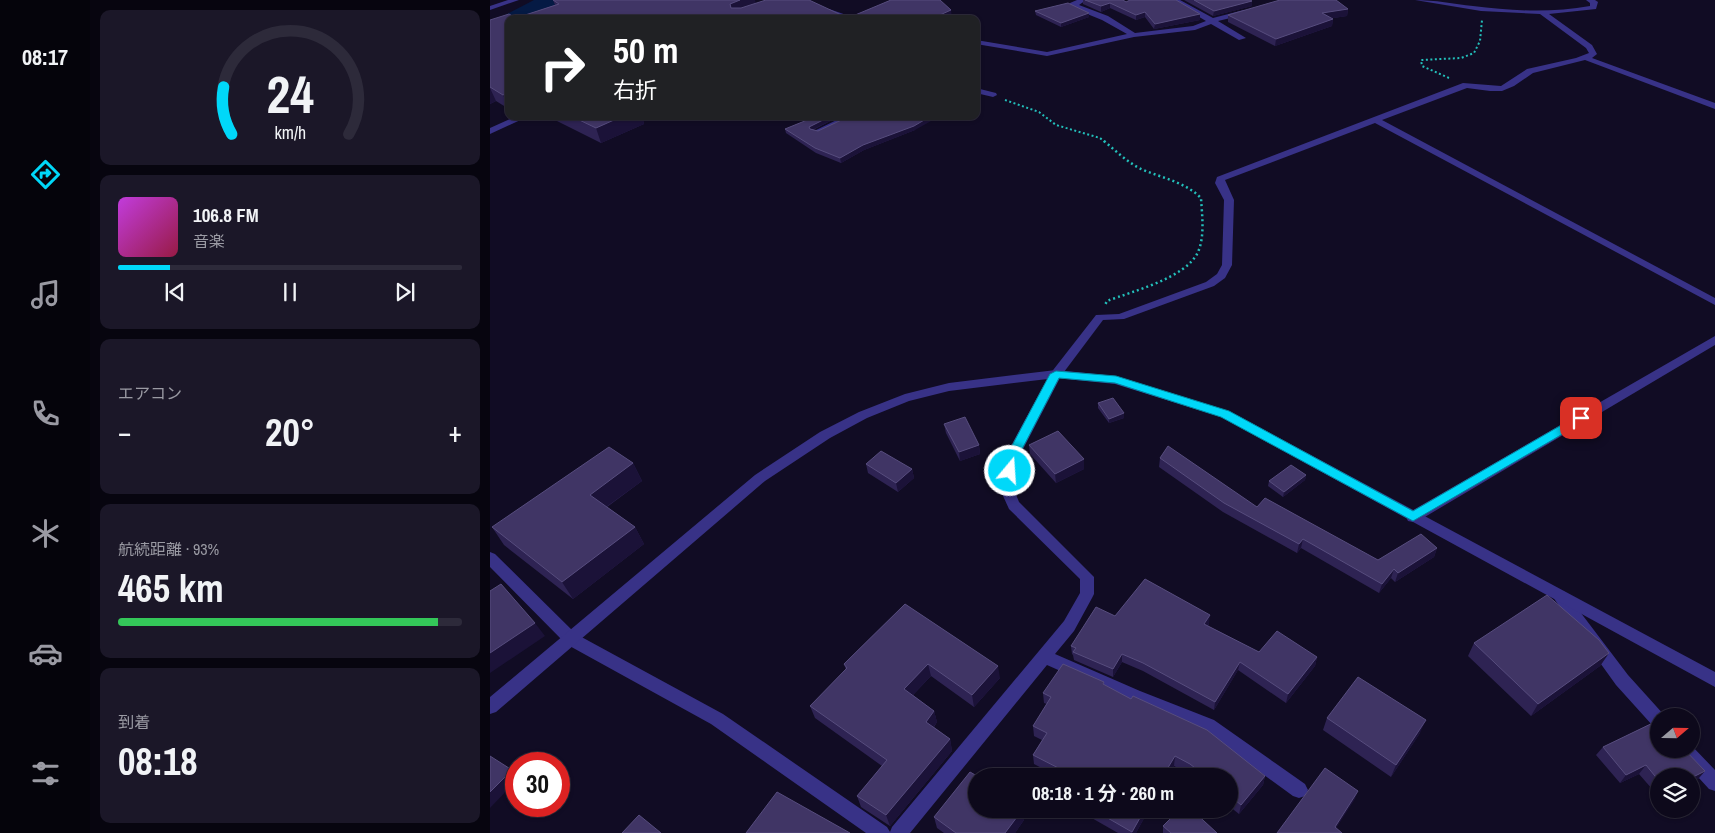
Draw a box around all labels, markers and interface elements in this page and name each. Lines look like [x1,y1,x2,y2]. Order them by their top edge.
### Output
text: 50 m [613,27,678,74]
icon: right [530,35,595,100]
text: 08:17 [22,42,68,72]
text: 24 [266,59,314,129]
text: 右折 [613,75,657,105]
text: km/h [274,121,306,145]
icon: directions [28,157,63,192]
text: 106.8 FM [193,202,259,228]
text: 音楽 [193,230,225,252]
icon: music [28,277,63,312]
icon: previous [161,278,189,306]
icon: pause [276,278,304,306]
icon: next [391,278,419,306]
text: エアコン [118,382,182,404]
icon: phone [28,396,63,431]
pin [1560,397,1602,439]
icon: arrive [1567,404,1595,432]
text: 20° [265,407,315,458]
text: − [118,413,131,451]
text: + [449,413,462,451]
position arrow [983,444,1035,496]
icon: climate [28,516,63,551]
text: 航続距離 · 93% [118,538,219,560]
text: 465 km [118,563,224,614]
icon: car [28,636,63,671]
north arrow [1650,708,1700,758]
map controls [1650,708,1700,818]
text: 到着 [118,711,150,733]
text: 08:18 [118,736,198,787]
speed limit sign: 30 [505,752,570,817]
icon: filters [28,756,63,791]
button: layers [1650,768,1700,818]
text: 08:18 · 1 分 · 260 m [1032,780,1174,806]

